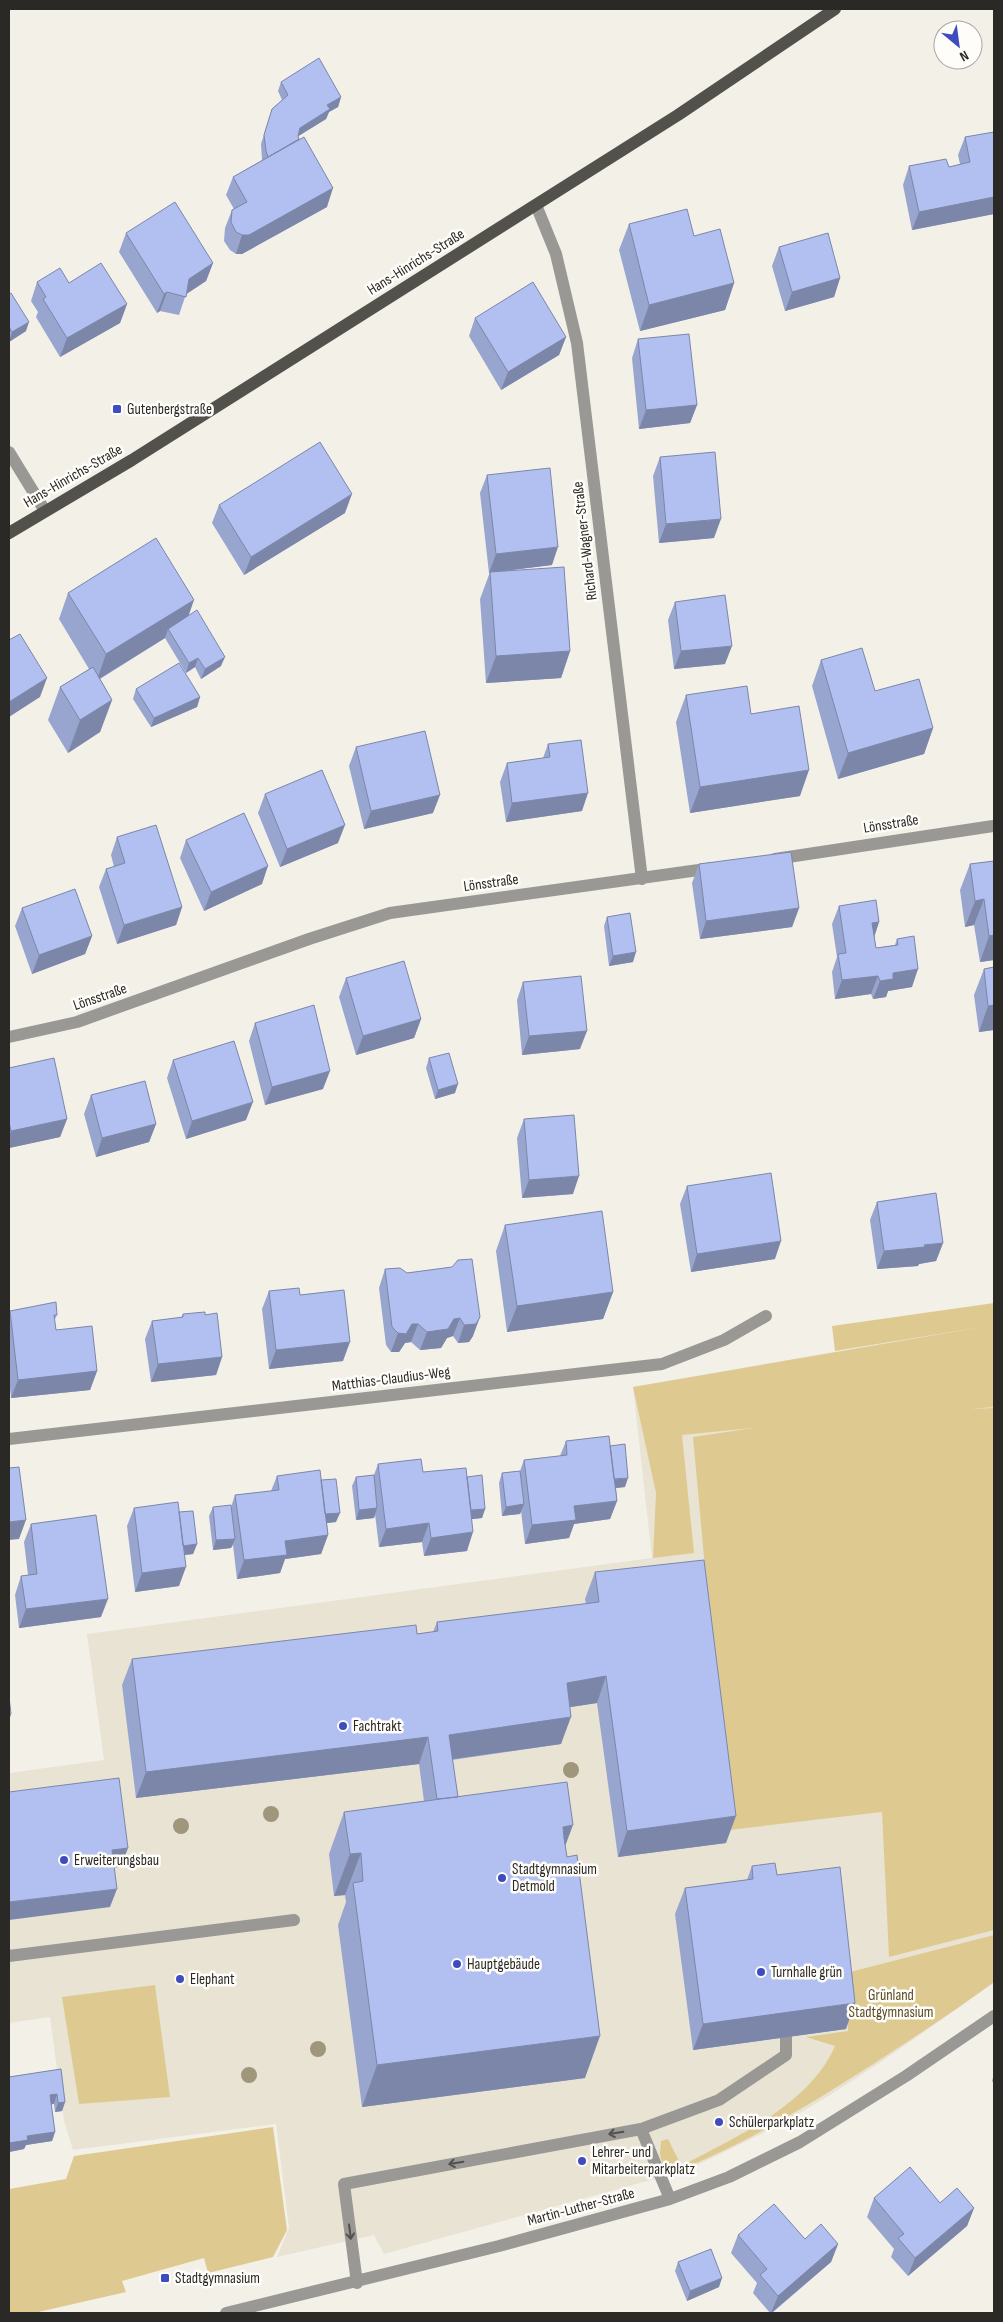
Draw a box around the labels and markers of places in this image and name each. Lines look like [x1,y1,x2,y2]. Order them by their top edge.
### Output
place label: Gutenbergstraße [127,400,212,419]
marker: Gutenbergstraße [111,403,123,415]
place label: Fachtrakt [353,1717,402,1736]
marker: Fachtrakt [337,1720,349,1732]
place label: Erweiterungsbau [74,1851,159,1870]
marker: Erweiterungsbau [58,1854,70,1866]
place label: Stadtgymnasium Detmold [512,1860,597,1896]
marker: Stadtgymnasium Detmold [496,1872,508,1884]
place label: Hauptgebäude [467,1955,540,1974]
marker: Hauptgebäude [451,1958,463,1970]
place label: Turnhalle grün [771,1963,842,1982]
marker: Turnhalle grün [755,1966,767,1978]
place label: Elephant [190,1970,235,1989]
marker: Elephant [174,1973,186,1985]
place label: Schülerparkplatz [729,2113,815,2132]
marker: Schülerparkplatz [713,2116,725,2128]
place label: Lehrer- und Mitarbeiterparkplatz [592,2143,696,2179]
marker: Lehrer- und Mitarbeiterparkplatz [576,2155,588,2167]
place label: Stadtgymnasium [175,2269,260,2288]
marker: Stadtgymnasium [159,2272,171,2284]

